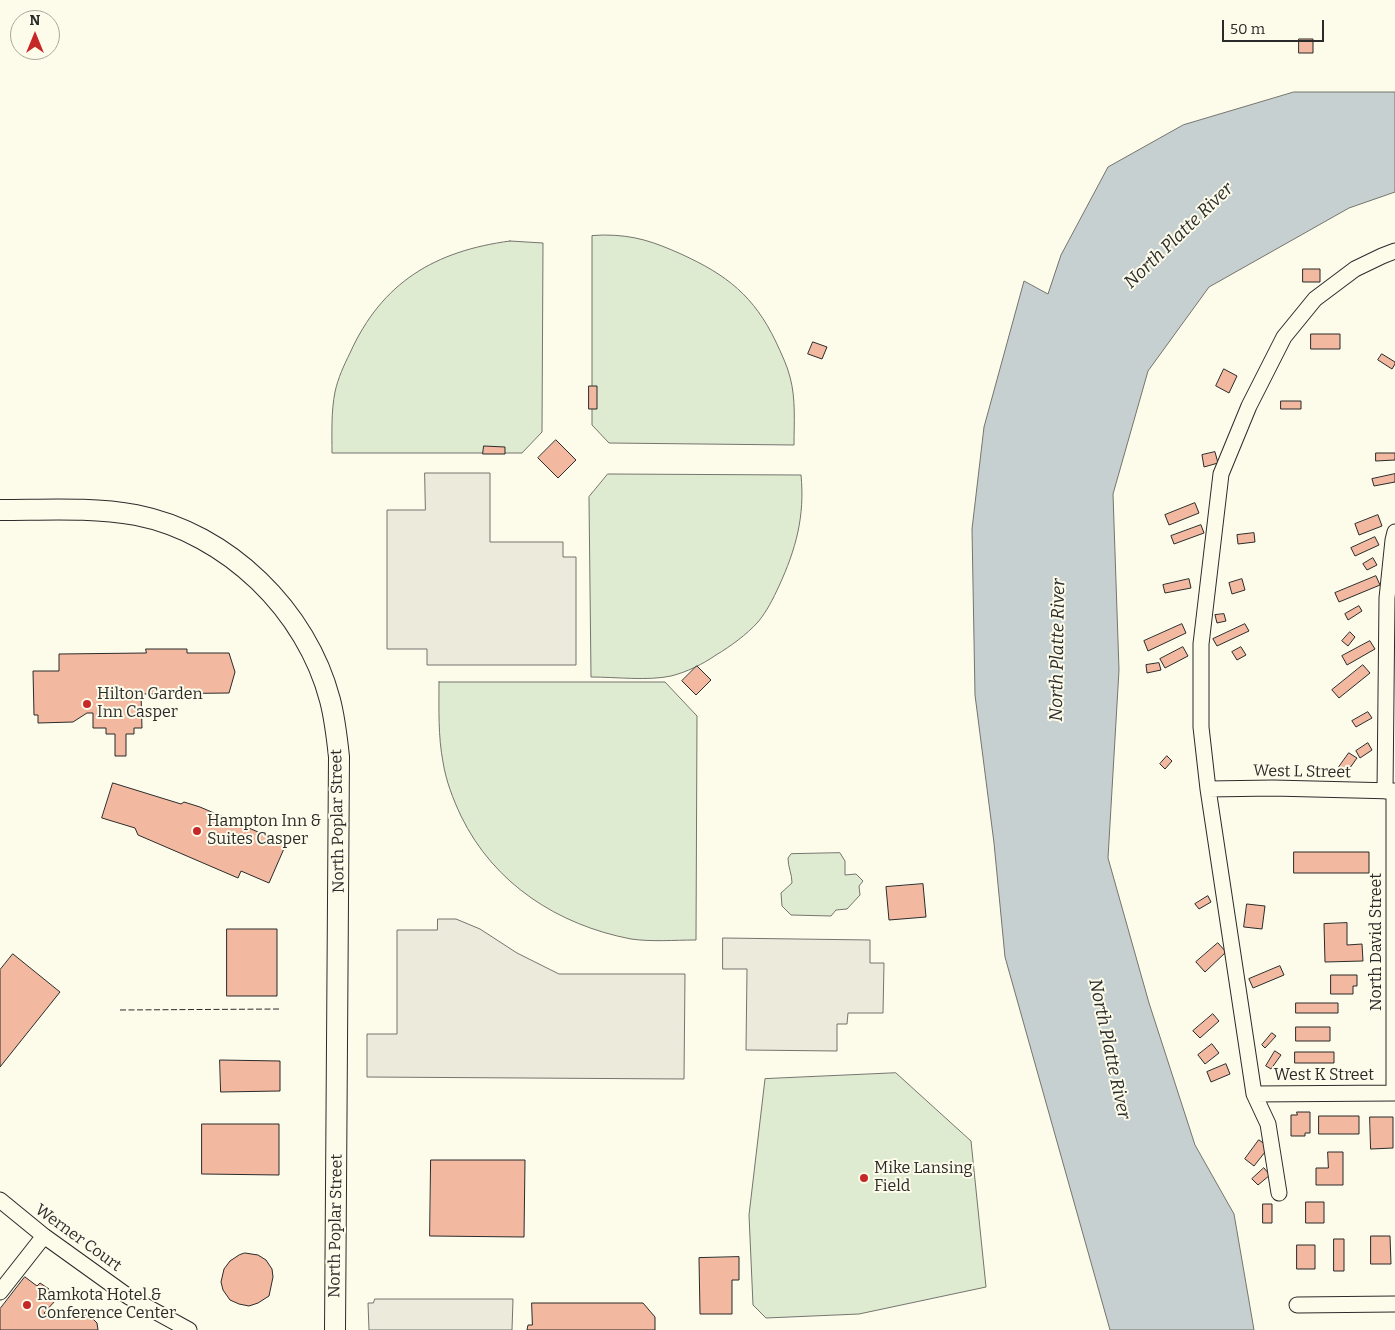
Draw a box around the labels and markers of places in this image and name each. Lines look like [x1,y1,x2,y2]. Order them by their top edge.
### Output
place label: Hilton Garden Inn Casper [97,685,203,723]
marker: Hilton Garden Inn Casper [81,698,93,710]
place label: Hampton Inn & Suites Casper [207,812,321,850]
marker: Hampton Inn & Suites Casper [191,825,203,837]
place label: Mike Lansing Field [874,1159,972,1197]
marker: Mike Lansing Field [858,1172,870,1184]
place label: Ramkota Hotel & Conference Center [37,1286,176,1324]
marker: Ramkota Hotel & Conference Center [21,1299,33,1311]

